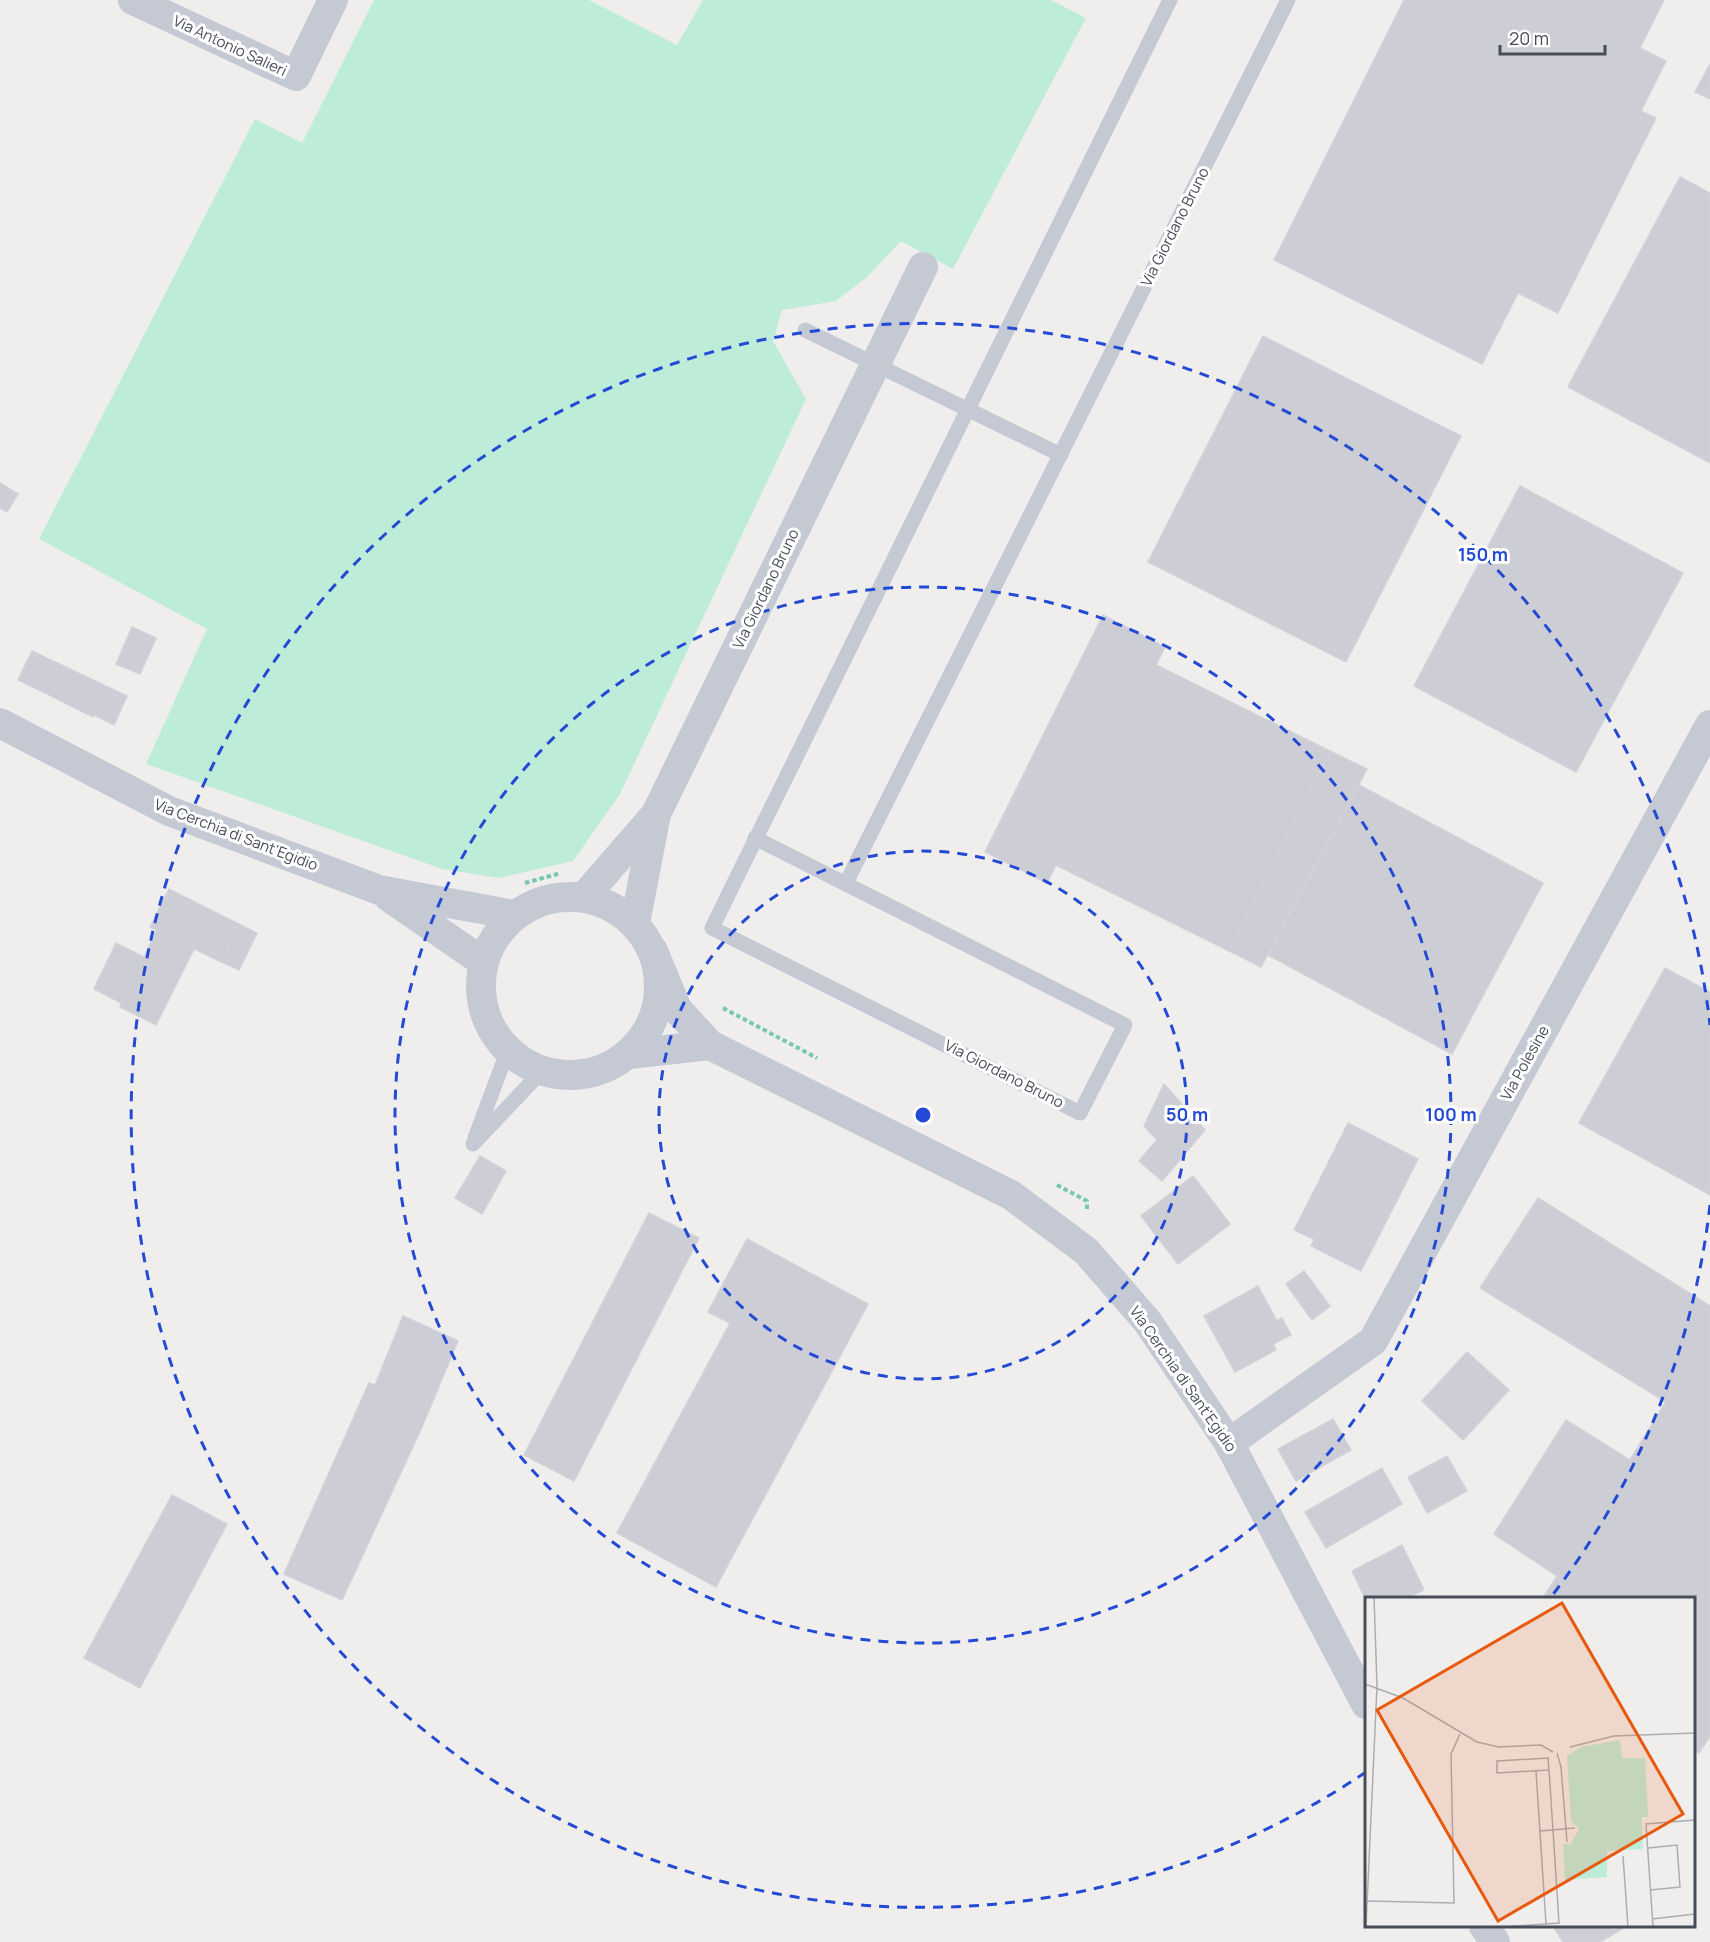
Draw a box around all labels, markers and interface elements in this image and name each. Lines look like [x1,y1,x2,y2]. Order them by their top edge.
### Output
street label: Via Antonio Salieri [170,10,290,81]
scale bar [1500,18,1605,56]
text: 20 m [1509,26,1549,50]
street label: Via Giordano Bruno [1135,164,1214,290]
street label: Via Giordano Bruno [727,525,804,652]
text: 150 m [1458,542,1508,566]
street label: Via Cerchia di Sant'Egidio [151,794,321,875]
street label: Via Polesine [1495,1021,1554,1104]
street label: Via Giordano Bruno [941,1034,1067,1113]
text: 50 m [1166,1102,1208,1126]
text: 100 m [1425,1102,1477,1126]
centre of rings [913,1105,933,1125]
street label: Via Cerchia di Sant'Egidio [1125,1302,1242,1456]
inset map [1365,1597,1695,1927]

